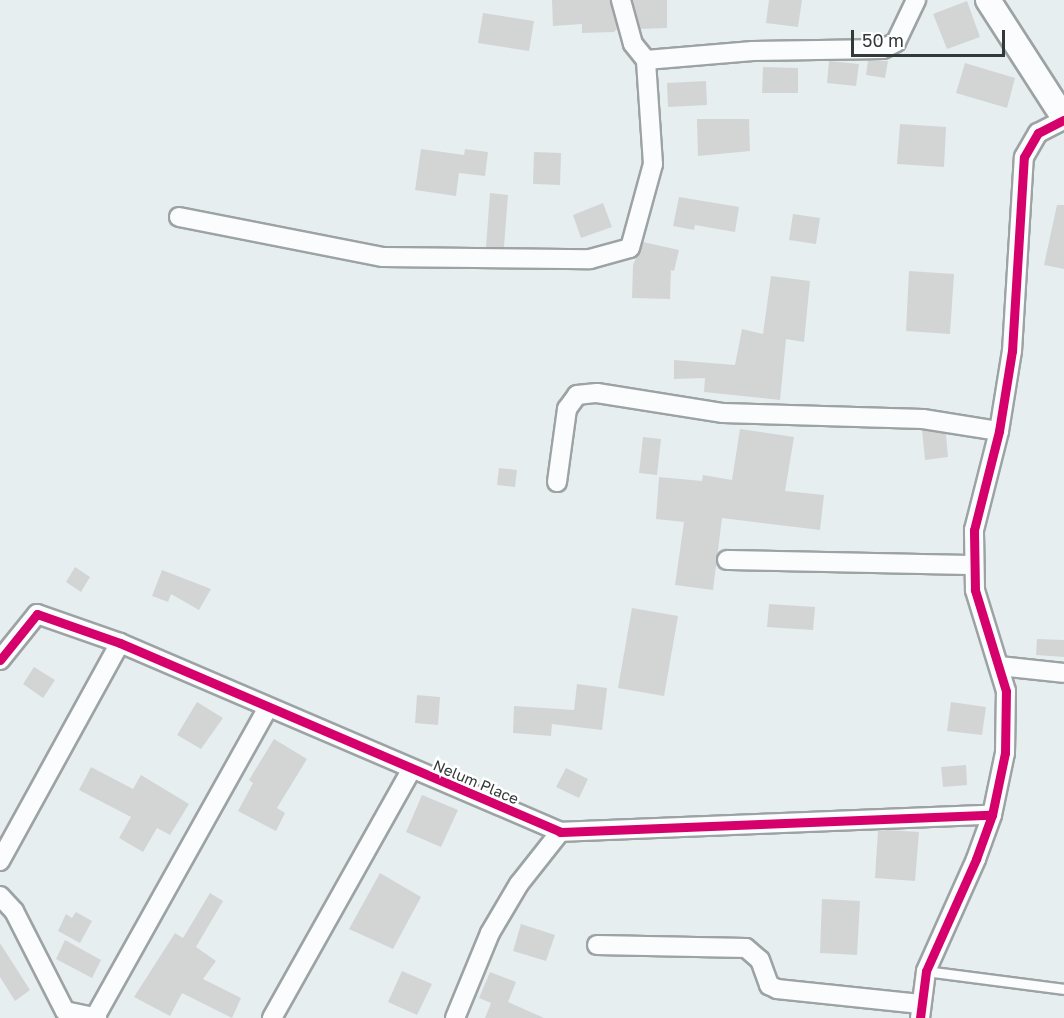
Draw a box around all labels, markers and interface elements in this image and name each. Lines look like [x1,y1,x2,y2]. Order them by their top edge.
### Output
scale bar [854,18,1008,56]
text: 50 m [862,29,904,51]
street label: Nelum Place [431,756,521,808]

